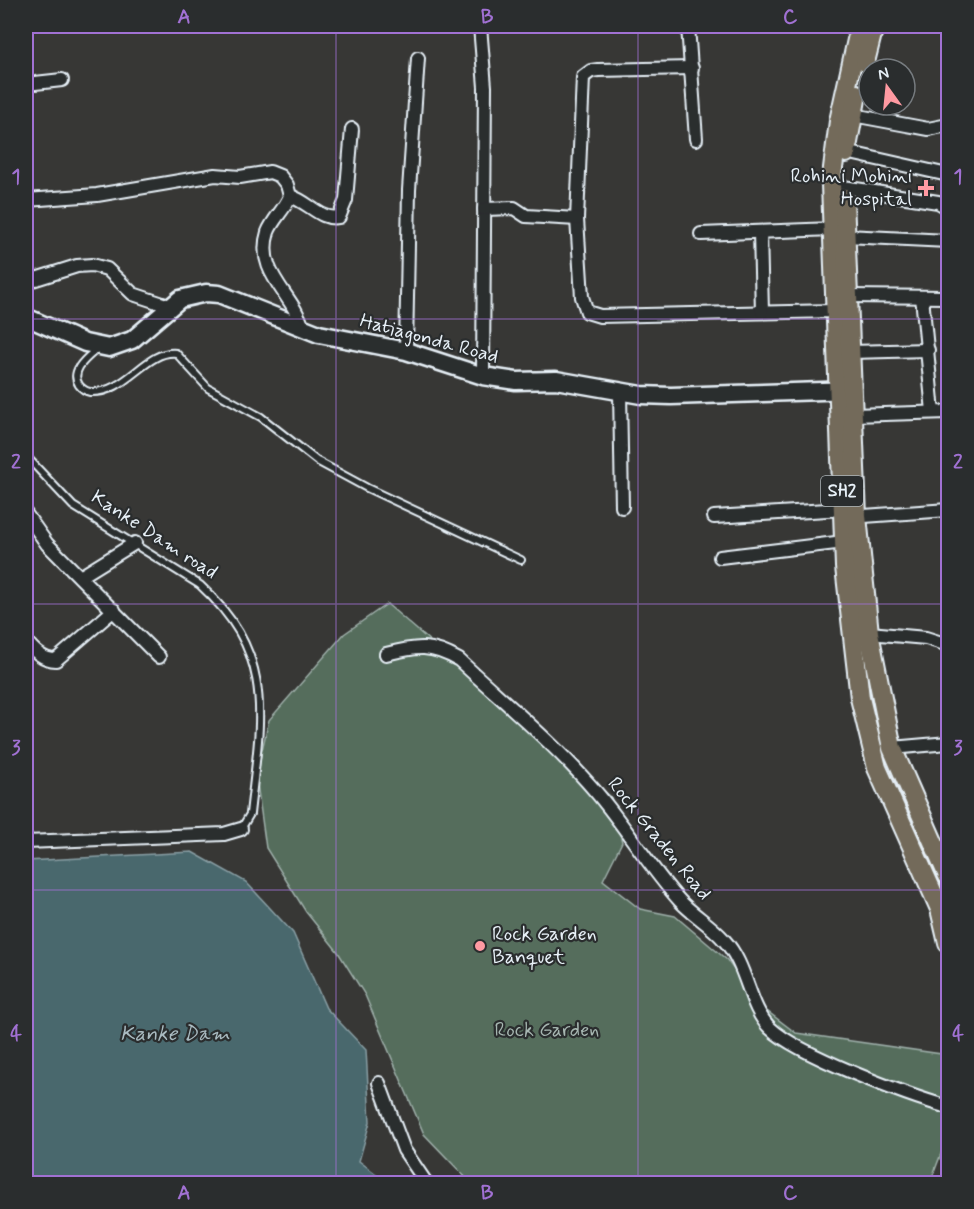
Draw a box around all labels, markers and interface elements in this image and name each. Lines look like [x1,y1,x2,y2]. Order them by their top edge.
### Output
text: A [177,4,191,31]
text: B [481,4,494,31]
text: C [783,4,798,31]
north arrow [857,57,917,117]
text: N [876,62,891,85]
place label: Rohini Mohini Hospital [790,163,912,213]
text: 1 [12,164,20,191]
text: 1 [954,164,962,191]
marker: Rohini Mohini Hospital [917,179,935,197]
street label: Hatiagonda Road [357,308,501,370]
text: 2 [11,449,21,476]
text: 2 [953,449,963,476]
road number: SH2 [821,476,863,506]
street label: Kanke Dam road [86,484,222,586]
text: 3 [11,735,21,762]
text: 3 [953,735,963,762]
street label: Rock Graden Road [601,772,717,906]
place label: Rock Garden Banquet [492,921,597,971]
marker: Rock Garden Banquet [473,939,487,953]
park label: Rock Garden [495,1017,599,1044]
water label: Kanke Dam [120,1020,230,1048]
text: 4 [10,1021,22,1048]
text: 4 [952,1021,964,1048]
text: A [177,1180,191,1207]
text: B [481,1180,494,1207]
text: C [783,1180,798,1207]

